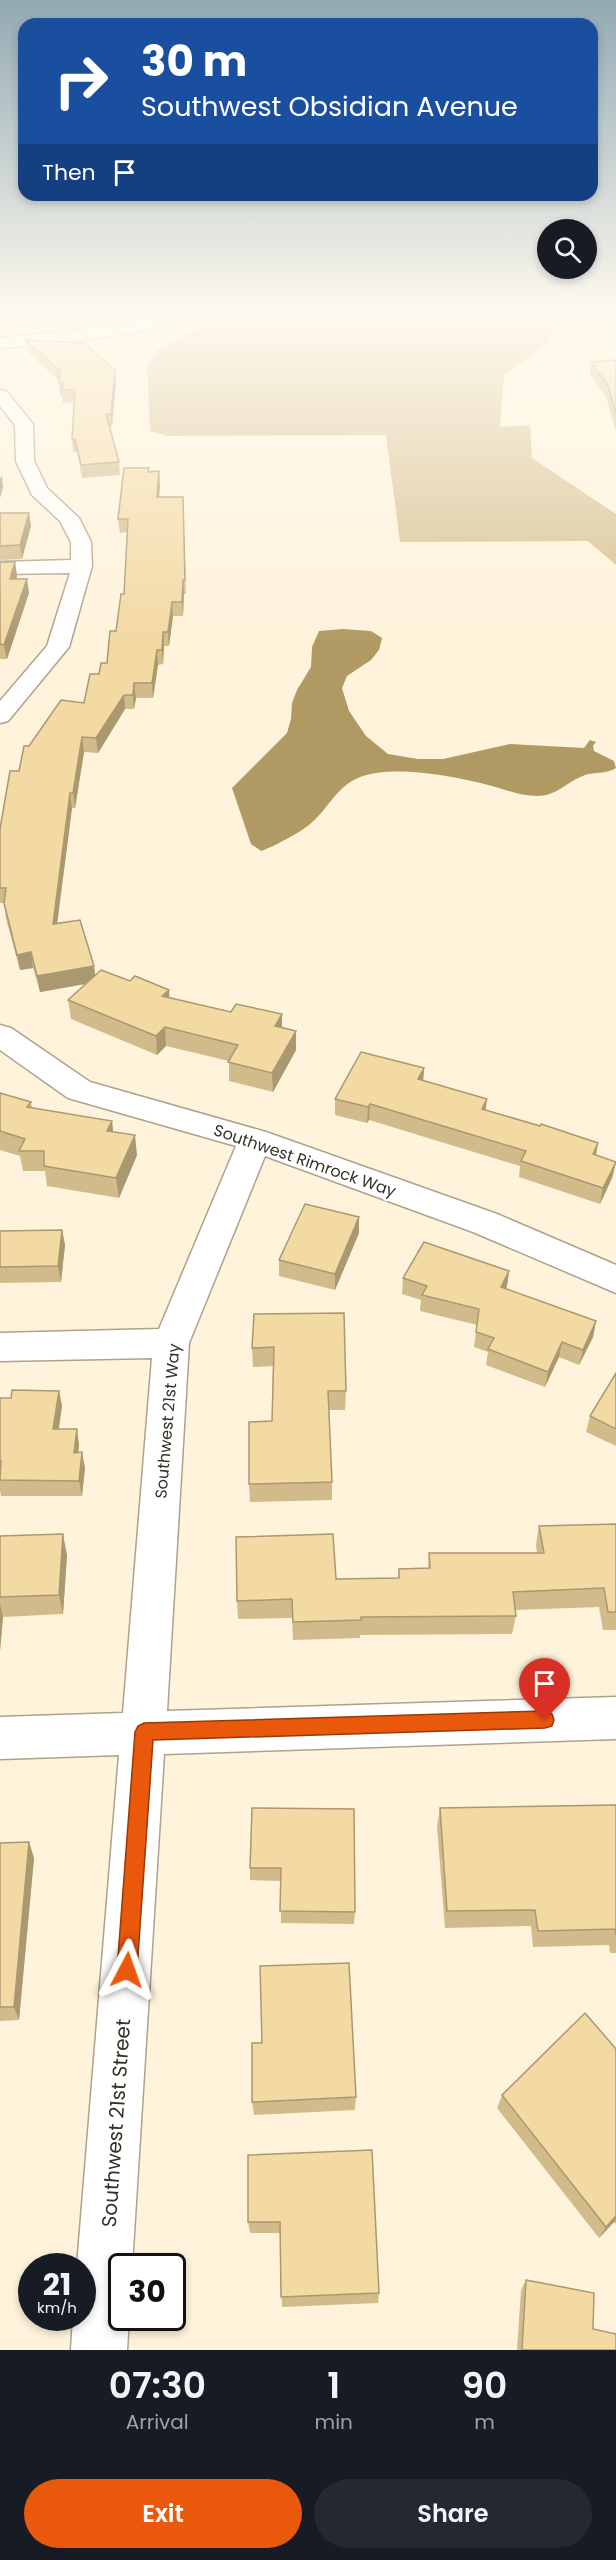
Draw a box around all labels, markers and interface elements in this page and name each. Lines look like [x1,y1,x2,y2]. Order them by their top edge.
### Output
text: 30 m [141,32,247,91]
icon: right [42,42,120,120]
text: Southwest Obsidian Avenue [141,88,518,125]
icon: arrive [108,156,141,189]
text: Then [42,157,96,188]
map controls [537,219,597,279]
button: search [537,219,597,279]
street label: Southwest Rimrock Way [211,1118,399,1203]
street label: Southwest 21st Way [149,1343,186,1500]
pin [519,1658,570,1720]
icon: arrive [528,1667,561,1700]
position arrow [95,1938,159,2002]
street label: Southwest 21st Street [95,2018,137,2228]
speed limit sign: 30 [108,2253,186,2331]
text: 21 [43,2263,71,2306]
text: km/h [37,2297,77,2318]
text: 07:30 [109,2360,206,2411]
text: 1 [327,2360,340,2411]
text: 90 [462,2360,507,2411]
text: Arrival [126,2408,189,2436]
text: min [315,2408,353,2436]
text: m [474,2408,495,2436]
button: Exit [24,2479,302,2548]
button: Share [314,2479,592,2548]

